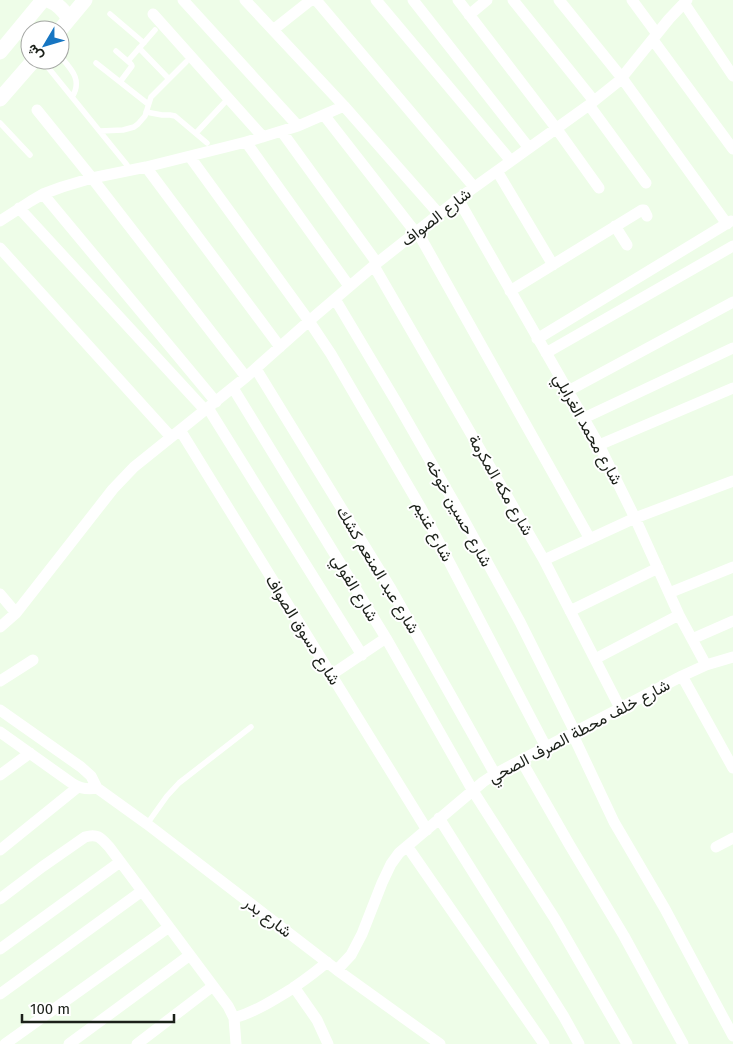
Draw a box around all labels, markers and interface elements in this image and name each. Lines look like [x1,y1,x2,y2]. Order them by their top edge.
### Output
north arrow [20,20,70,70]
text: ش [23,41,47,65]
street label: شارع الصواف [397,184,476,252]
street label: شارع محمد الغرابلي [546,370,626,490]
street label: شارع مكه المكرمة [463,431,538,540]
street label: شارع حسين خوخه [420,456,496,571]
street label: شارع غنيم [407,497,457,566]
street label: شارع عبد المنعم كشك [331,503,423,638]
street label: شارع الفولي [324,551,382,627]
street label: شارع دسوق الصواف [260,572,344,689]
street label: شارع خلف محطة الصرف الصحي [485,675,675,791]
street label: شارع بدر [238,892,296,943]
scale bar [22,992,175,1024]
text: 100 m [30,1000,70,1018]

